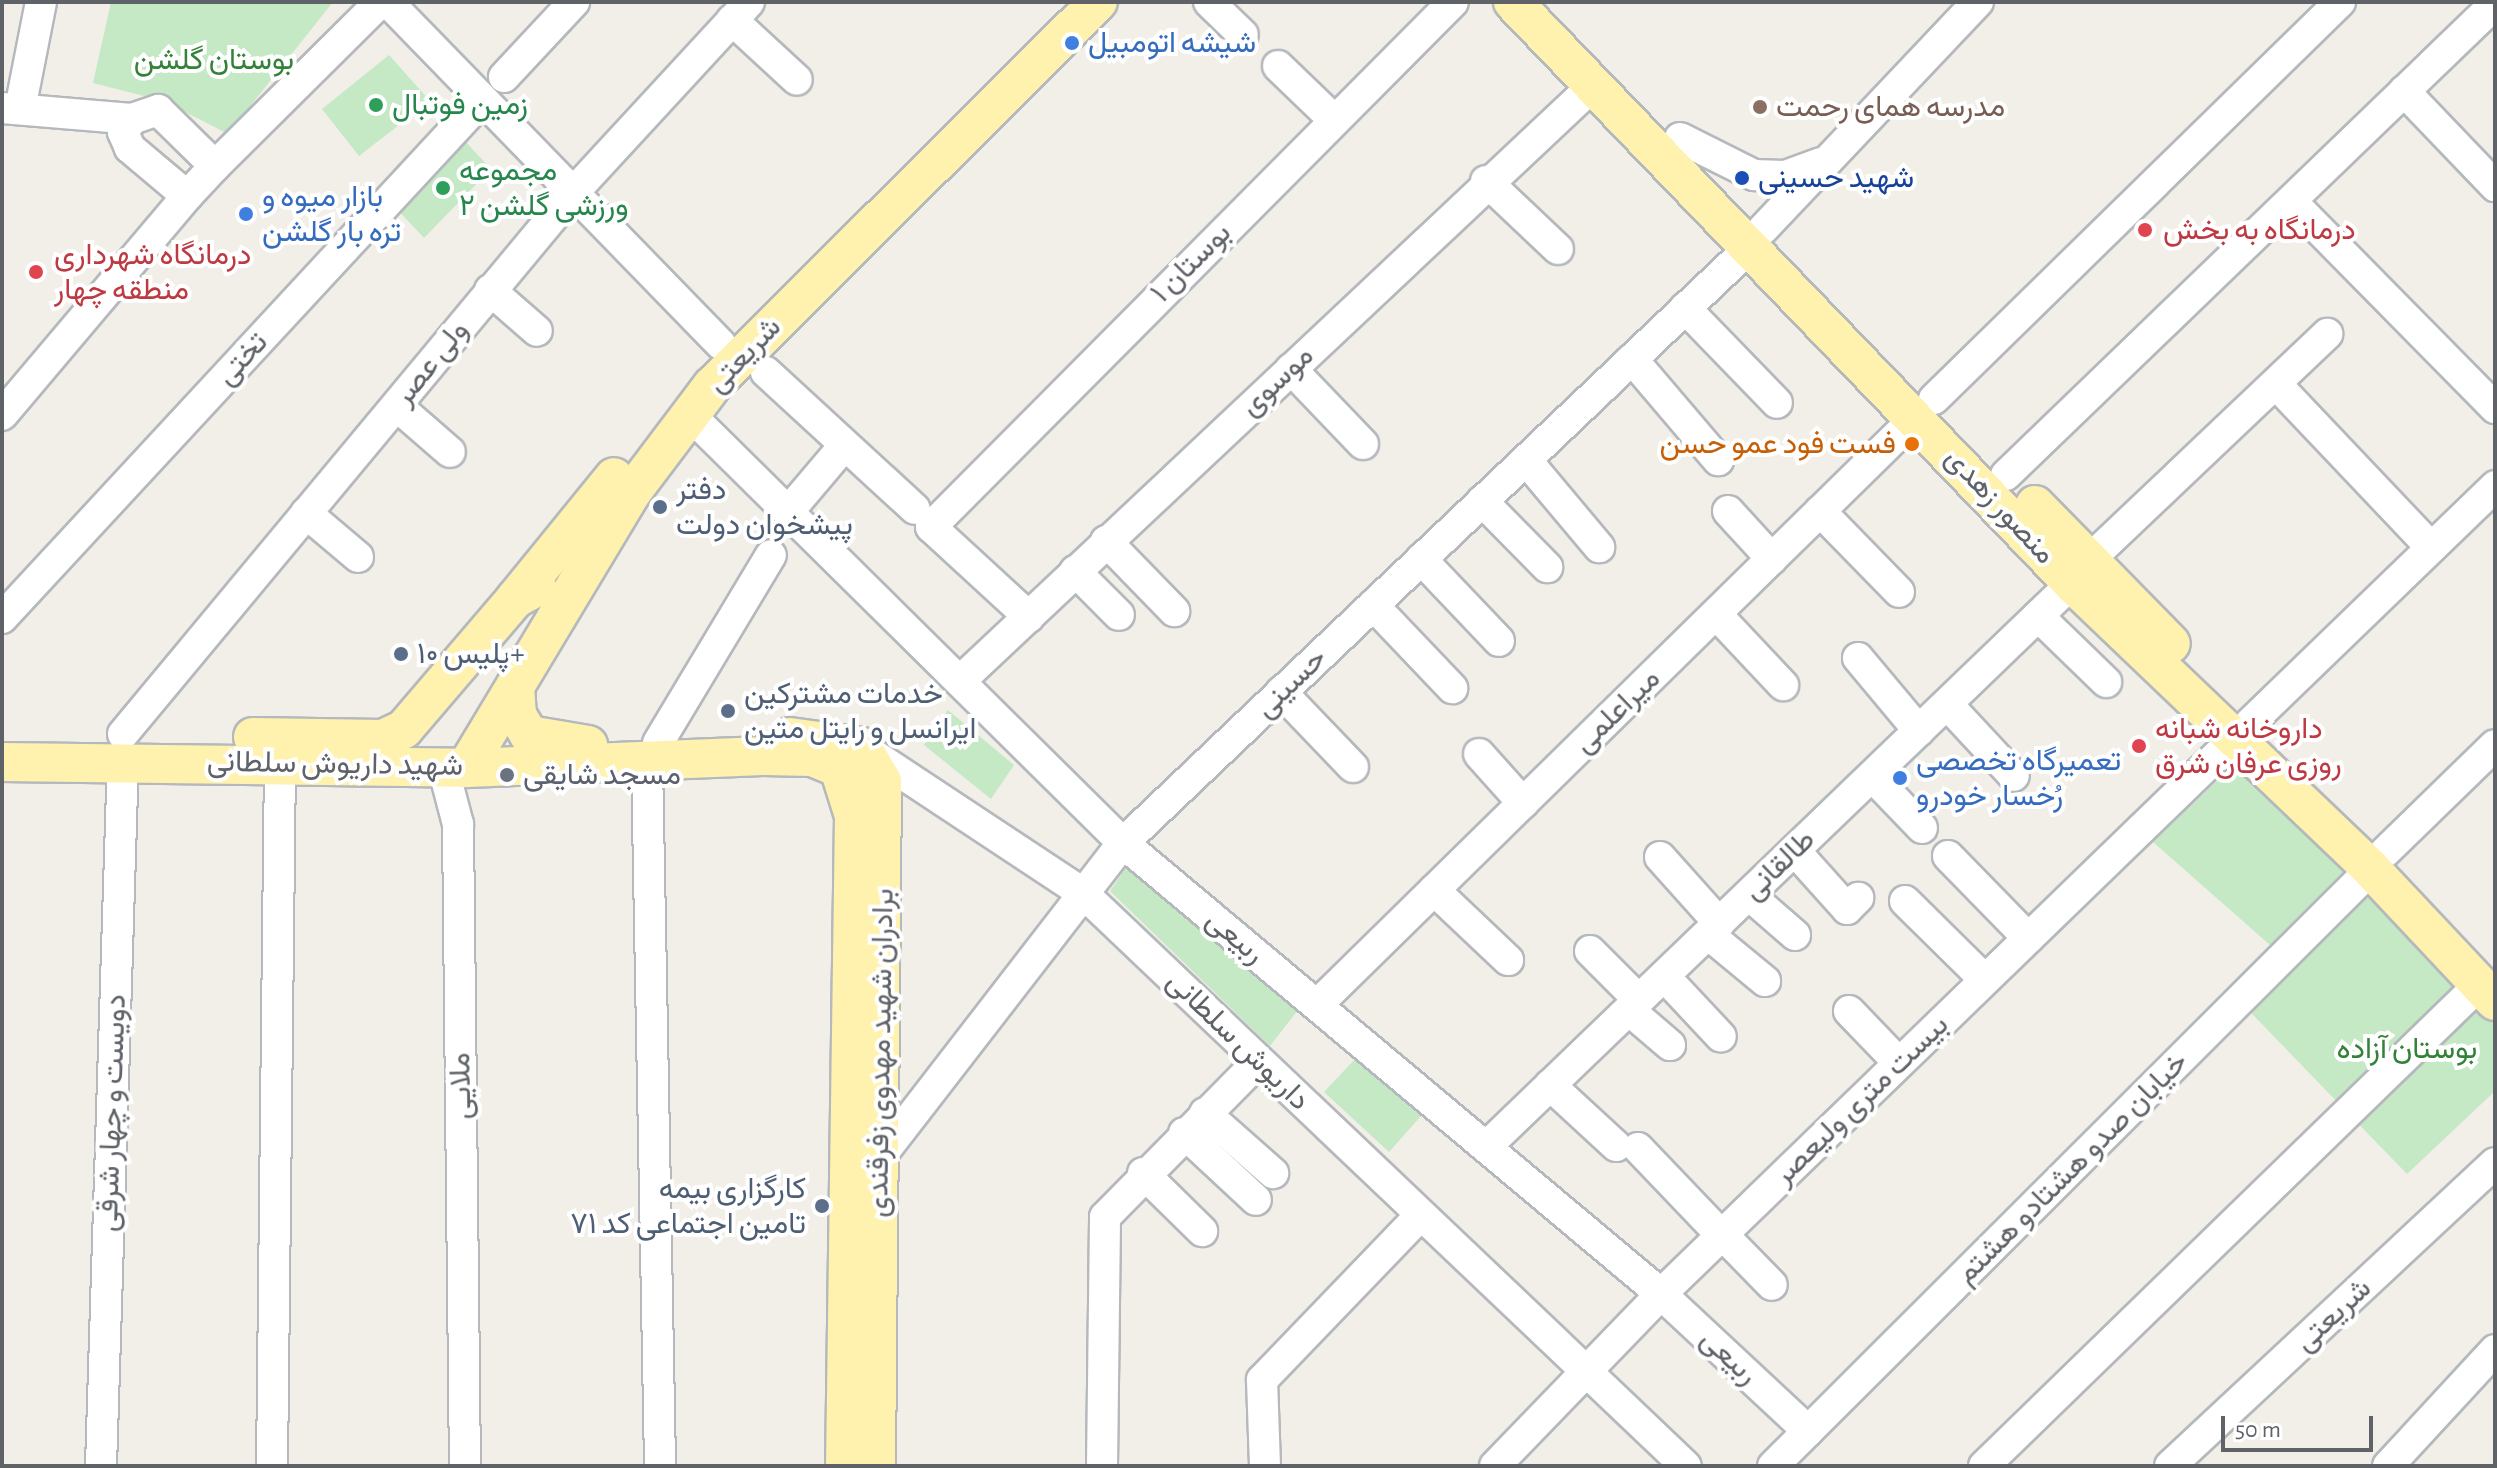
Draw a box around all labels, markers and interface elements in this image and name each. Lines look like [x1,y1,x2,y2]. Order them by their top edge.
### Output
place label: شیشه اتومبیل [1088,25,1256,61]
marker: شیشه اتومبیل [1063,34,1081,52]
park label: بوستان گلشن [134,42,294,78]
place label: زمین فوتبال [392,87,528,123]
place label: مدرسه همای رحمت [1776,89,2005,125]
marker: زمین فوتبال [367,96,385,114]
marker: مدرسه همای رحمت [1751,98,1769,116]
place label: مجموعه ورزشی گلشن ۲ [459,153,629,224]
place label: شهید حسینی [1758,160,1914,196]
marker: شهید حسینی [1733,169,1751,187]
place label: بازار میوه و تره بار گلشن [262,179,401,250]
marker: مجموعه ورزشی گلشن ۲ [434,179,452,197]
marker: بازار میوه و تره بار گلشن [237,205,255,223]
place label: درمانگاه به بخش [2163,212,2356,248]
street label: بوستان ۱ [1143,215,1239,311]
marker: درمانگاه به بخش [2134,219,2156,241]
place label: درمانگاه شهرداری منطقه چهار [54,237,251,308]
marker: درمانگاه شهرداری منطقه چهار [25,261,47,283]
street label: شریعتی [699,309,789,401]
street label: ولی عصر [386,313,476,413]
street label: تختی [208,325,276,393]
street label: موسوی [1233,338,1321,424]
place label: فست فود عمو حسن [1660,426,1896,462]
marker: فست فود عمو حسن [1903,435,1921,453]
street label: منصور زهدی [1937,440,2063,572]
place label: دفتر پیشخوان دولت [676,472,853,542]
marker: دفتر پیشخوان دولت [651,498,669,516]
place label: پلیس ۱۰+ [417,636,525,672]
street label: حسینی [1248,640,1334,726]
marker: پلیس ۱۰+ [392,645,410,663]
street label: میراعلمی [1566,661,1668,761]
place label: خدمات مشترکین ایرانسل و رایتل متین [744,676,976,746]
marker: خدمات مشترکین ایرانسل و رایتل متین [719,702,737,720]
place label: داروخانه شبانه روزی عرفان شرق [2155,711,2342,782]
marker: داروخانه شبانه روزی عرفان شرق [2130,737,2148,755]
place label: تعمیرگاه تخصصی رُخسار خودرو [1916,743,2121,814]
street label: شهید داریوش سلطانی [207,744,463,784]
place label: مسجد شایقی [523,757,681,793]
marker: مسجد شایقی [498,766,516,784]
marker: تعمیرگاه تخصصی رُخسار خودرو [1891,769,1909,787]
street label: طالقانی [1735,822,1823,908]
street label: برادران شهید مهدوی زفرقندی [860,888,902,1218]
street label: ربیعی [1198,902,1272,972]
street label: داریوش سلطانی [1159,964,1317,1118]
street label: دویست و چهار شرقی [90,993,134,1233]
street label: بیست متری ولیعصر [1766,1007,1956,1193]
park label: بوستان آزاده [2337,1031,2477,1067]
street label: خیابان صدو هشتادو هشتم [1948,1044,2196,1292]
street label: ملایی [442,1052,480,1120]
place label: کارگزاری بیمه تامین اجتماعی کد ۷۱ [570,1171,806,1242]
marker: کارگزاری بیمه تامین اجتماعی کد ۷۱ [813,1197,831,1215]
street label: شریعتی [2287,1270,2379,1360]
street label: ربیعی [1693,1321,1765,1393]
scale bar [2225,1400,2377,1450]
text: 50 m [2235,1418,2281,1442]

